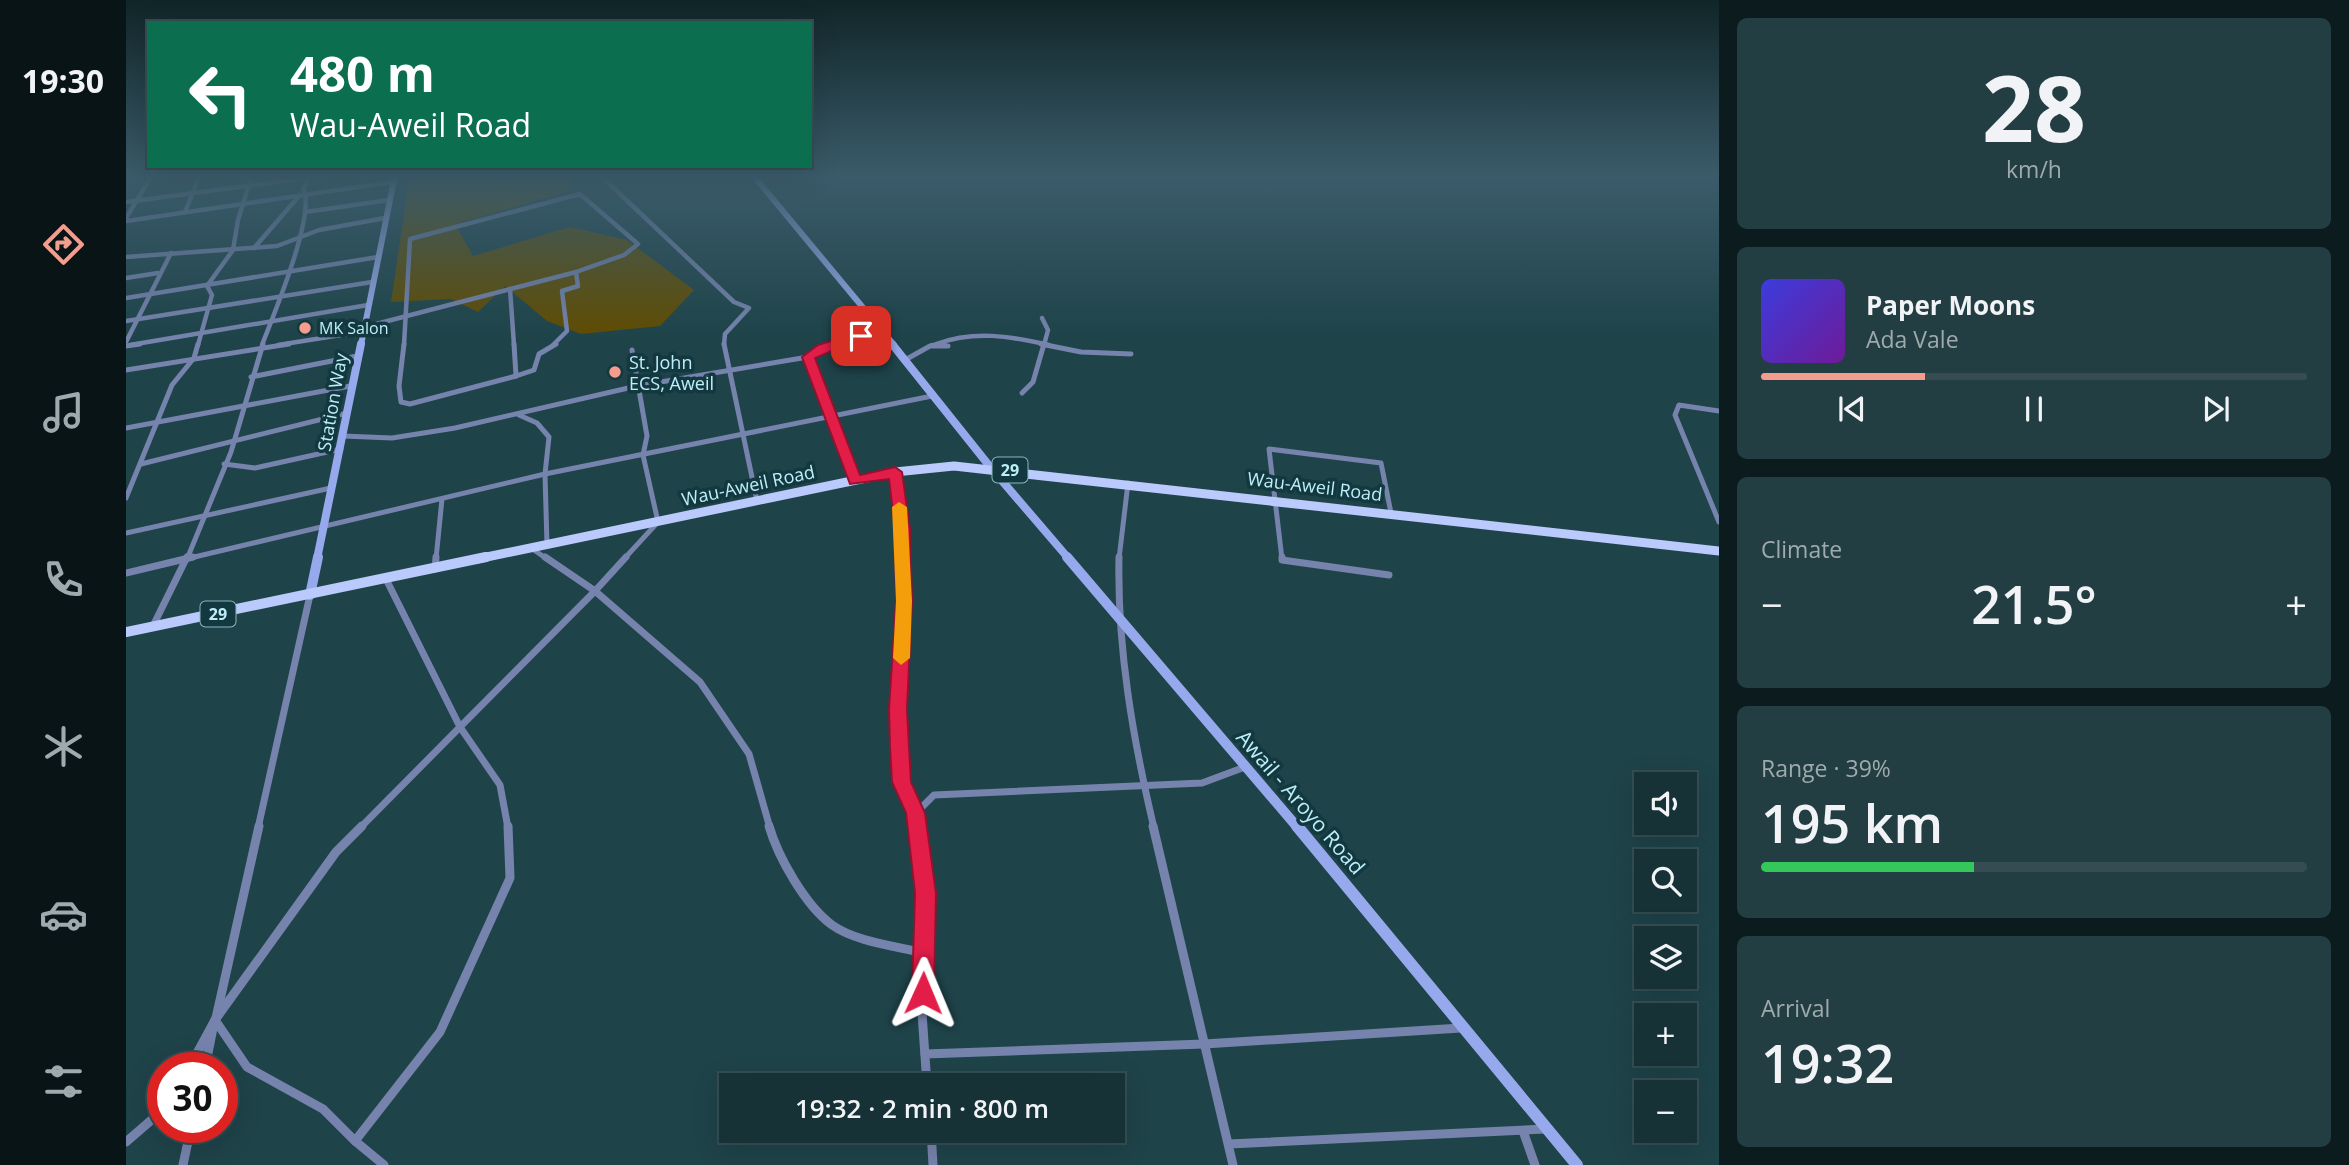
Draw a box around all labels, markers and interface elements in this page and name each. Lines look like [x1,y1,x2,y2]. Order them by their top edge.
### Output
text: 480 m [290,40,435,106]
text: 28 [1982,45,2086,169]
icon: left [175,49,266,140]
text: 19:30 [22,59,104,102]
text: Wau-Aweil Road [290,103,531,146]
text: km/h [2006,153,2062,185]
icon: directions [39,220,88,269]
text: Paper Moons [1866,287,2035,323]
pin [831,306,891,366]
place label: MK Salon [319,317,388,339]
icon: arrive [842,317,880,355]
marker: MK Salon [297,320,313,336]
text: Ada Vale [1866,323,1959,355]
street label: Station Way [312,350,353,453]
place label: St. John ECS, Aweil [629,350,714,395]
marker: St. John ECS, Aweil [607,364,623,380]
icon: music [39,388,88,437]
icon: previous [1833,390,1871,428]
icon: pause [2015,390,2053,428]
icon: next [2197,390,2235,428]
road number: 29 [992,457,1028,482]
street label: Wau-Aweil Road [679,459,817,511]
street label: Wau-Aweil Road [1246,466,1384,506]
text: Climate [1761,533,1842,565]
icon: phone [39,555,88,604]
text: 21.5° [1971,568,2097,639]
text: − [1761,578,1783,630]
text: + [2285,578,2307,630]
road number: 29 [200,601,236,626]
icon: climate [39,722,88,771]
street label: Awail - Aroyo Road [1230,724,1372,880]
text: Range · 39% [1761,752,1891,784]
map controls [1634,772,1697,1143]
button: sound [1634,772,1697,835]
text: 195 km [1761,787,1943,858]
button: search [1634,849,1697,912]
icon: car [39,890,88,939]
button: layers [1634,926,1697,989]
position arrow [886,956,960,1030]
text: Arrival [1761,992,1830,1024]
button: + [1634,1003,1697,1066]
text: 19:32 [1761,1027,1894,1098]
speed limit sign: 30 [147,1052,238,1143]
icon: filters [39,1057,88,1106]
button: − [1634,1080,1697,1143]
text: 19:32 · 2 min · 800 m [795,1090,1049,1126]

